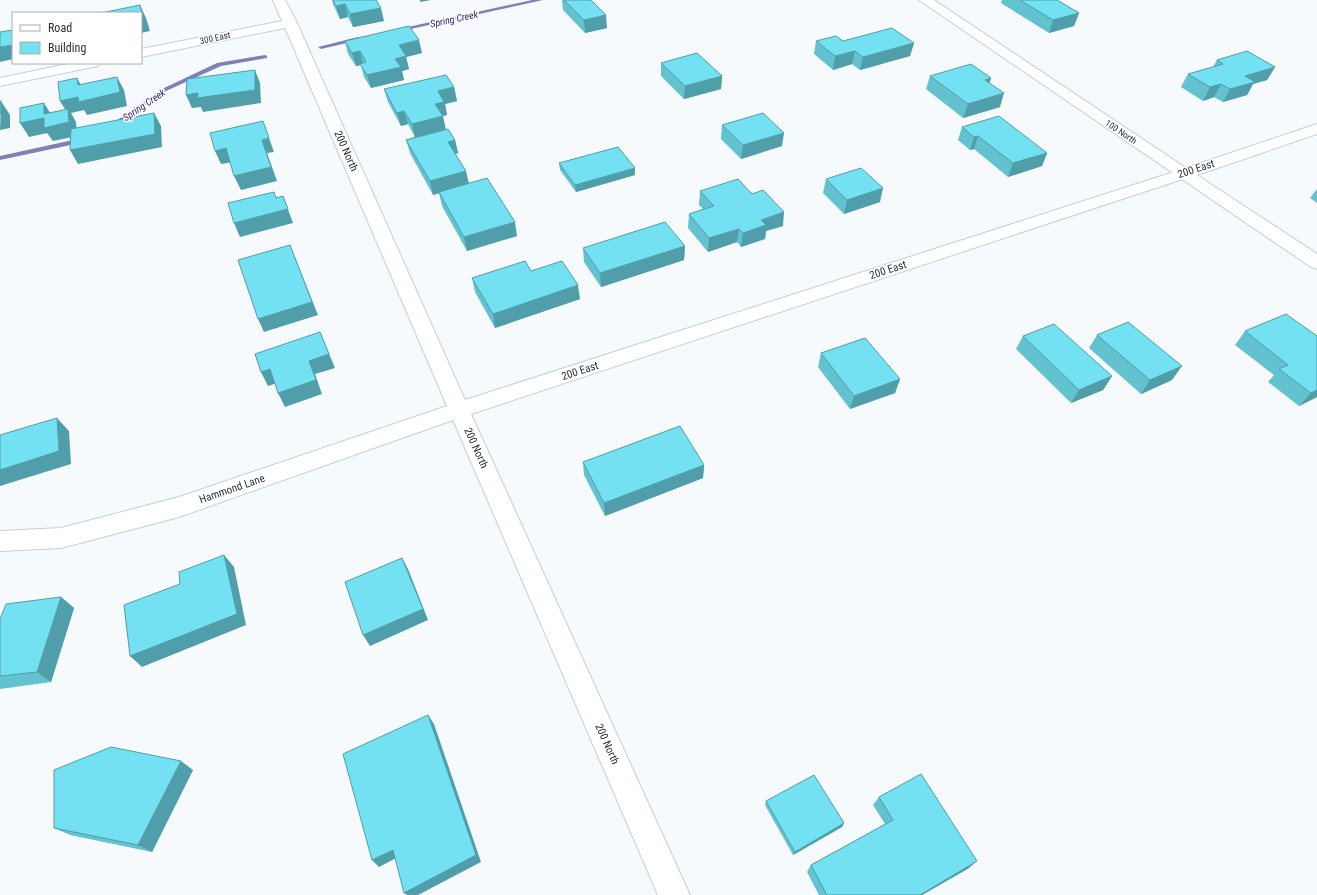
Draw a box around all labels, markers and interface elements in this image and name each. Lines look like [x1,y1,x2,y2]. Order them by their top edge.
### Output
water label: Spring Creek [429,8,480,29]
legend [12,12,142,64]
text: Road [48,21,72,35]
street label: 300 East [199,30,232,46]
text: Building [48,41,86,55]
water label: Spring Creek [121,87,168,123]
street label: 100 North [1104,118,1138,146]
street label: 200 North [331,129,361,173]
street label: 200 East [1176,157,1216,181]
street label: 200 East [868,258,908,282]
street label: 200 East [560,359,600,383]
street label: 200 North [461,426,491,470]
street label: Hammond Lane [198,472,266,506]
street label: 200 North [592,722,622,766]

